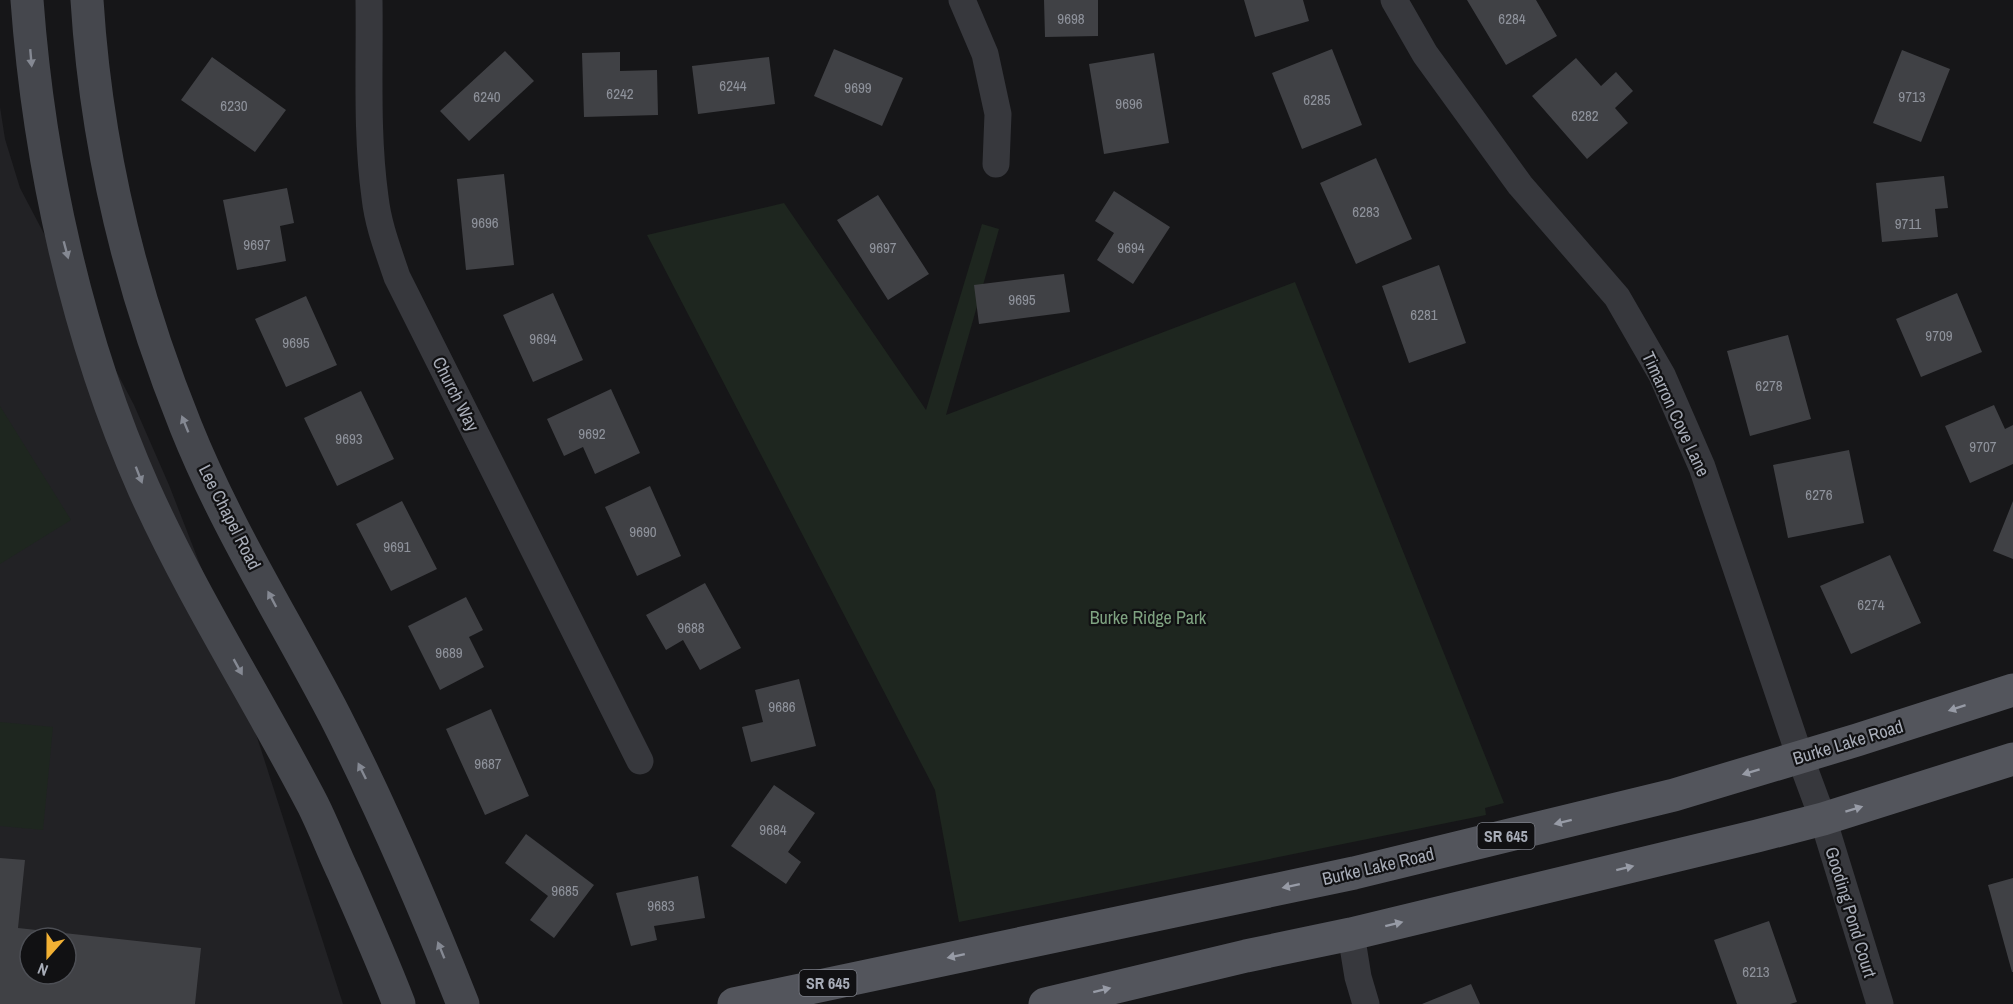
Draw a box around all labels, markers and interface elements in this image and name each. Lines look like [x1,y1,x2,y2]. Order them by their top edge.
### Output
house number: 9698 [1057,8,1085,29]
house number: 6284 [1498,8,1526,29]
one-way arrow [26,49,36,68]
house number: 6244 [719,75,747,96]
house number: 9699 [844,77,872,98]
house number: 6242 [606,83,634,104]
house number: 6240 [473,86,501,107]
house number: 9713 [1898,86,1926,107]
house number: 6285 [1303,89,1331,110]
house number: 9696 [1115,93,1143,114]
house number: 6230 [220,95,248,116]
house number: 6282 [1571,105,1599,126]
house number: 6283 [1352,201,1380,222]
house number: 9696 [471,212,499,233]
house number: 9711 [1895,213,1921,234]
house number: 9697 [243,234,271,255]
house number: 9697 [869,237,897,258]
house number: 9694 [1117,237,1145,258]
one-way arrow [61,241,71,259]
house number: 9695 [1008,289,1036,310]
house number: 6281 [1410,304,1438,325]
house number: 9709 [1925,325,1953,346]
house number: 9694 [529,328,557,349]
house number: 9695 [282,332,310,353]
street label: Timarron Cove Lane [1636,348,1716,480]
street label: Church Way [427,352,486,436]
house number: 6278 [1755,375,1783,396]
one-way arrow [180,415,189,433]
house number: 9692 [578,423,606,444]
house number: 9693 [335,428,363,449]
house number: 9707 [1969,436,1997,457]
street label: Lee Chapel Road [193,460,267,574]
one-way arrow [135,466,144,484]
house number: 6276 [1805,484,1833,505]
house number: 9690 [629,521,657,542]
house number: 9691 [383,536,411,557]
one-way arrow [267,590,277,607]
house number: 6274 [1857,594,1885,615]
park label: Burke Ridge Park [1090,605,1207,630]
house number: 9688 [677,617,705,638]
house number: 9689 [435,642,463,663]
one-way arrow [233,659,243,676]
house number: 9686 [768,696,796,717]
one-way arrow [1948,704,1966,713]
street label: Burke Lake Road [1790,713,1906,771]
house number: 9687 [474,753,502,774]
one-way arrow [357,763,367,780]
one-way arrow [1742,768,1760,777]
one-way arrow [1845,804,1863,813]
one-way arrow [1553,818,1572,828]
house number: 9684 [759,819,787,840]
road number: SR 645 [1478,823,1534,849]
street label: Burke Lake Road [1320,841,1436,891]
street label: Gooding Pond Court [1819,844,1883,980]
one-way arrow [1616,862,1634,872]
house number: 9685 [551,880,579,901]
one-way arrow [1281,882,1300,891]
house number: 9683 [647,895,675,916]
one-way arrow [1385,918,1404,928]
north arrow [18,926,78,986]
one-way arrow [436,940,446,958]
one-way arrow [947,952,966,961]
text: N [34,958,51,982]
house number: 6213 [1742,961,1770,982]
road number: SR 645 [800,970,856,996]
one-way arrow [1093,985,1111,995]

